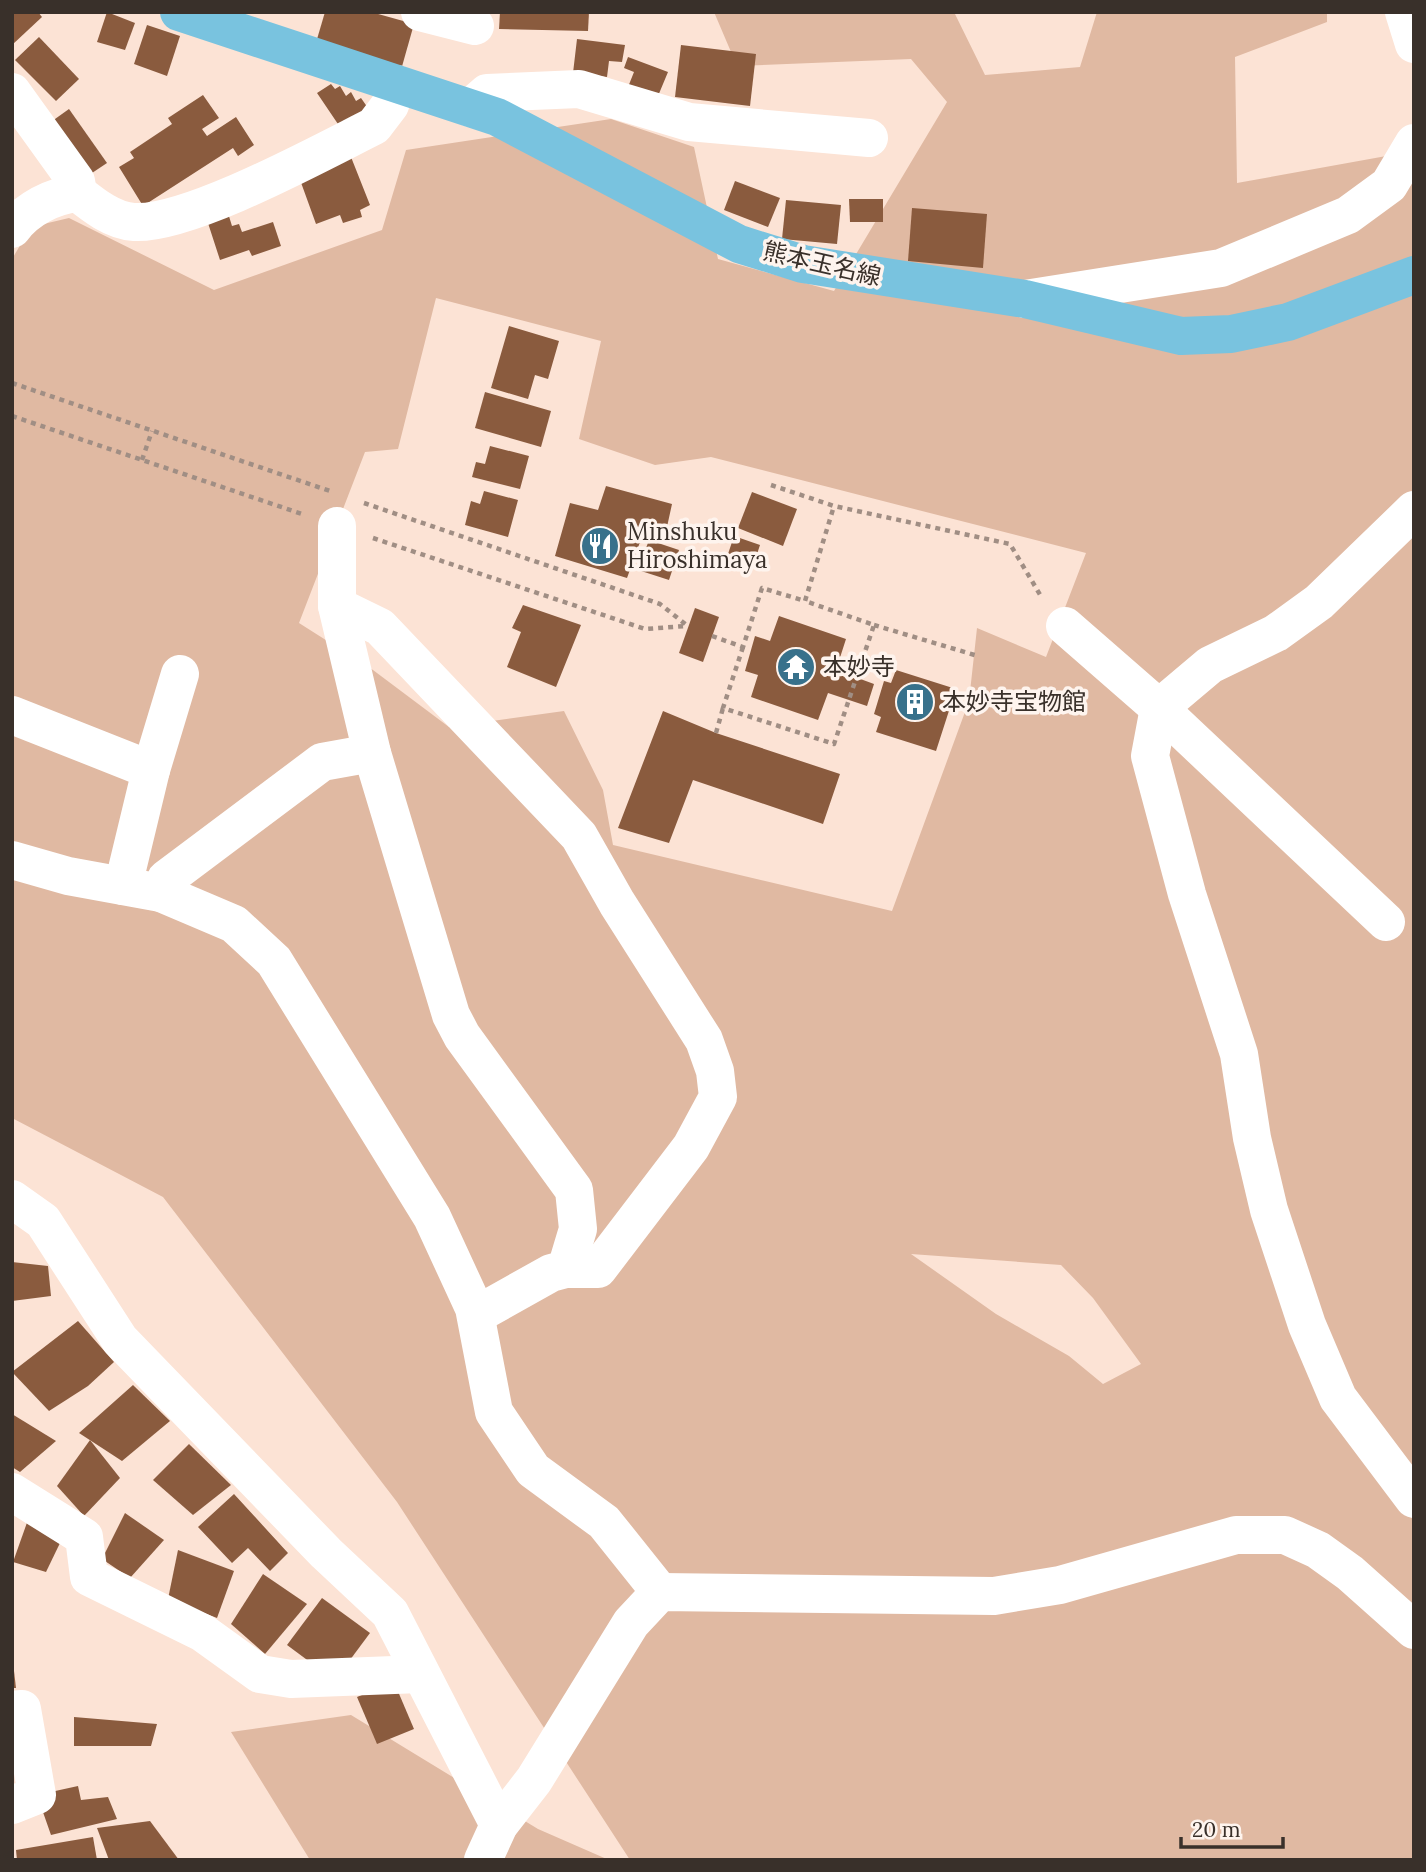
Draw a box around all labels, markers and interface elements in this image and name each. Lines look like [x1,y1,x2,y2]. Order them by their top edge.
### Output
street label: 熊本玉名線 [760,235,884,292]
place label: Minshuku Hiroshimaya [627,516,767,575]
restaurant icon: Minshuku Hiroshimaya [579,525,621,567]
temple icon: 本妙寺 [775,646,817,688]
place label: 本妙寺 [823,651,895,682]
building icon: 本妙寺宝物館 [894,681,936,723]
place label: 本妙寺宝物館 [942,686,1086,717]
scale bar [1181,1806,1282,1850]
text: 20 m [1192,1816,1241,1843]

